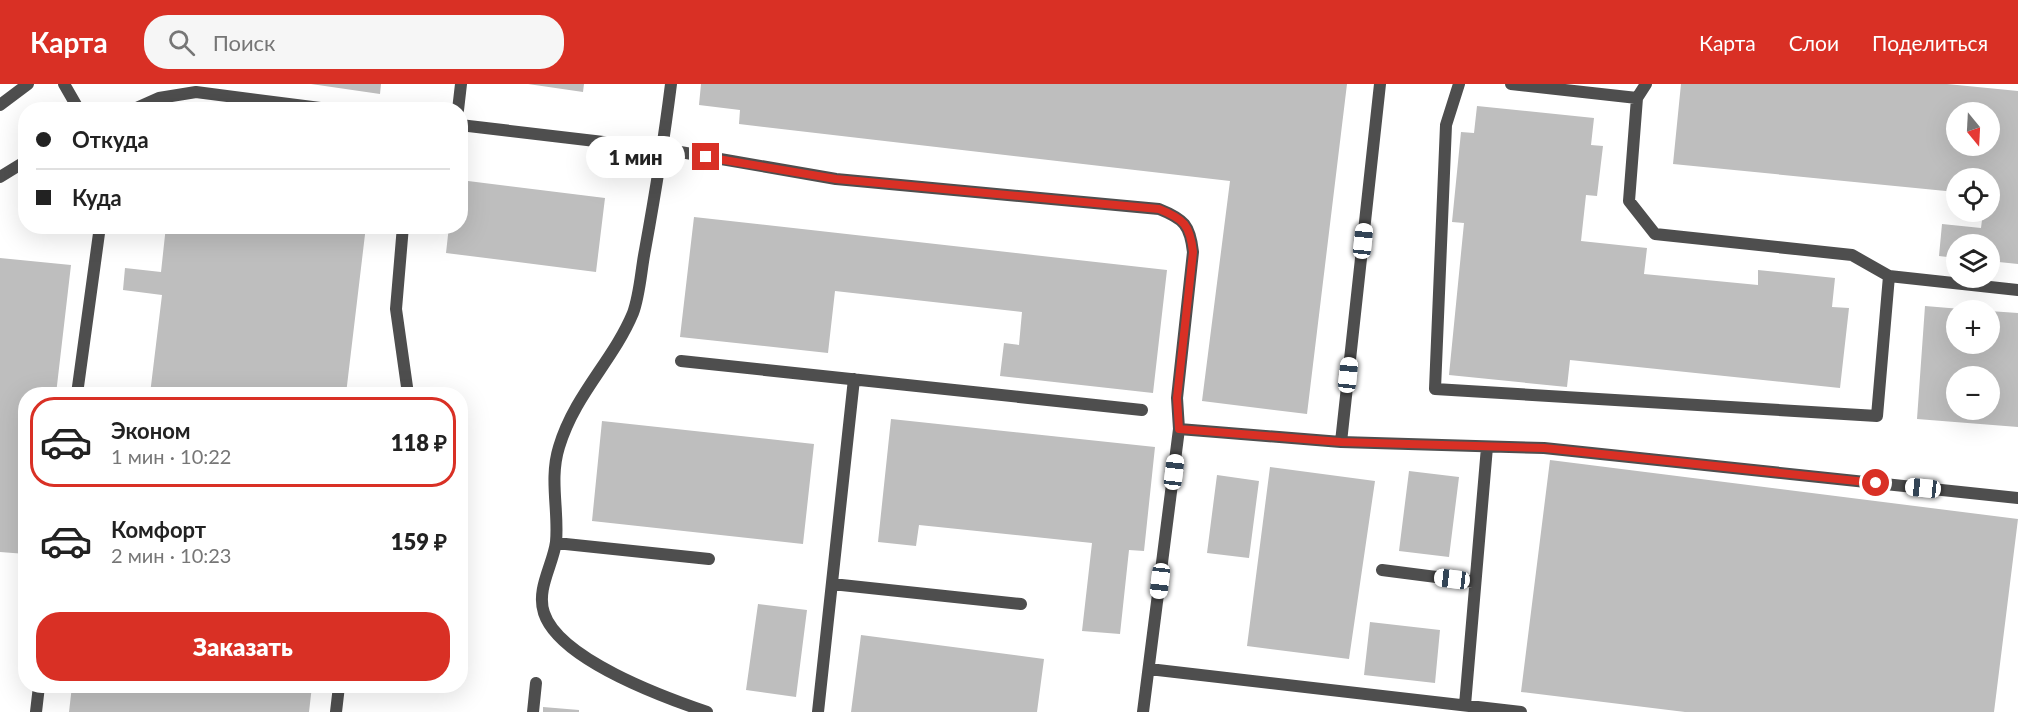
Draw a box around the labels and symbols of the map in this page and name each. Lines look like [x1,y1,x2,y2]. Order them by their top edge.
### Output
north arrow [1946,102,2000,156]
callout: 1 мин [586,136,685,178]
route end [692,143,719,170]
car [1352,222,1374,260]
car [1337,356,1359,394]
car [1163,453,1185,491]
route start [1862,469,1889,496]
car [1904,477,1942,499]
car [1149,562,1171,600]
car [1433,568,1471,590]

